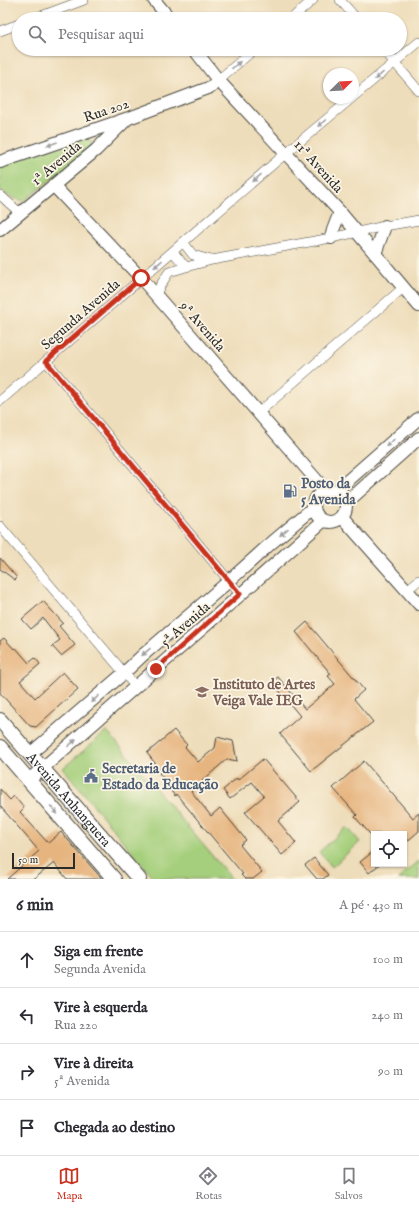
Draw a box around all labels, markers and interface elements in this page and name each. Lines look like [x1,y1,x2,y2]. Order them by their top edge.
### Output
search box [12,12,407,56]
icon: search [26,23,48,45]
text: Pesquisar aqui [58,25,144,44]
one-way arrow [231,60,242,69]
north arrow [323,68,359,104]
one-way arrow [373,71,384,80]
street label: Rua 202 [81,95,132,127]
one-way arrow [317,119,328,127]
street label: 11ª Avenida [290,136,347,198]
street label: 1ª Avenida [28,137,86,190]
one-way arrow [46,141,58,147]
one-way arrow [251,174,262,183]
one-way arrow [153,259,164,268]
route start [132,269,150,287]
street label: Segunda Avenida [37,275,125,354]
street label: 9ª Avenida [175,297,230,356]
one-way arrow [385,439,395,448]
place label: Posto da 5 Avenida [301,475,356,509]
fuel station icon: Posto da 5 Avenida [282,483,298,499]
one-way arrow [279,528,290,537]
street label: 5ª Avenida [157,598,215,651]
one-way arrow [141,648,151,657]
route end [147,660,165,678]
place label: Instituto de Artes Veiga Vale IEG [212,676,315,710]
school or university icon: Instituto de Artes Veiga Vale IEG [194,684,210,700]
one-way arrow [90,694,100,703]
one-way arrow [67,739,76,748]
street label: Avenida Anhanguera [21,748,115,851]
place label: Secretaria de Estado da Educação [102,760,219,794]
public building icon: Secretaria de Estado da Educação [83,768,99,784]
one-way arrow [50,804,59,815]
map controls [371,831,407,867]
button: locate [371,831,407,867]
scale bar [12,851,75,870]
text: 50 m [18,853,38,867]
text: 6 min [16,895,54,916]
text: A pé · 430 m [339,897,403,914]
text: Siga em frente [54,942,143,961]
icon: ahead [16,949,38,971]
text: 100 m [373,951,403,968]
text: Segunda Avenida [54,961,146,978]
text: Vire à esquerda [54,998,147,1017]
icon: left [16,1005,38,1027]
text: 240 m [371,1007,403,1024]
text: Rua 220 [54,1017,98,1034]
text: Vire à direita [54,1054,133,1073]
icon: right [16,1061,38,1083]
text: 90 m [378,1063,403,1080]
text: 5ª Avenida [54,1073,110,1090]
icon: arrive [16,1117,38,1139]
text: Chegada ao destino [54,1118,175,1137]
tab: Mapa [56,1165,82,1203]
tab: Rotas [195,1165,222,1203]
tab: Salvos [335,1165,363,1203]

